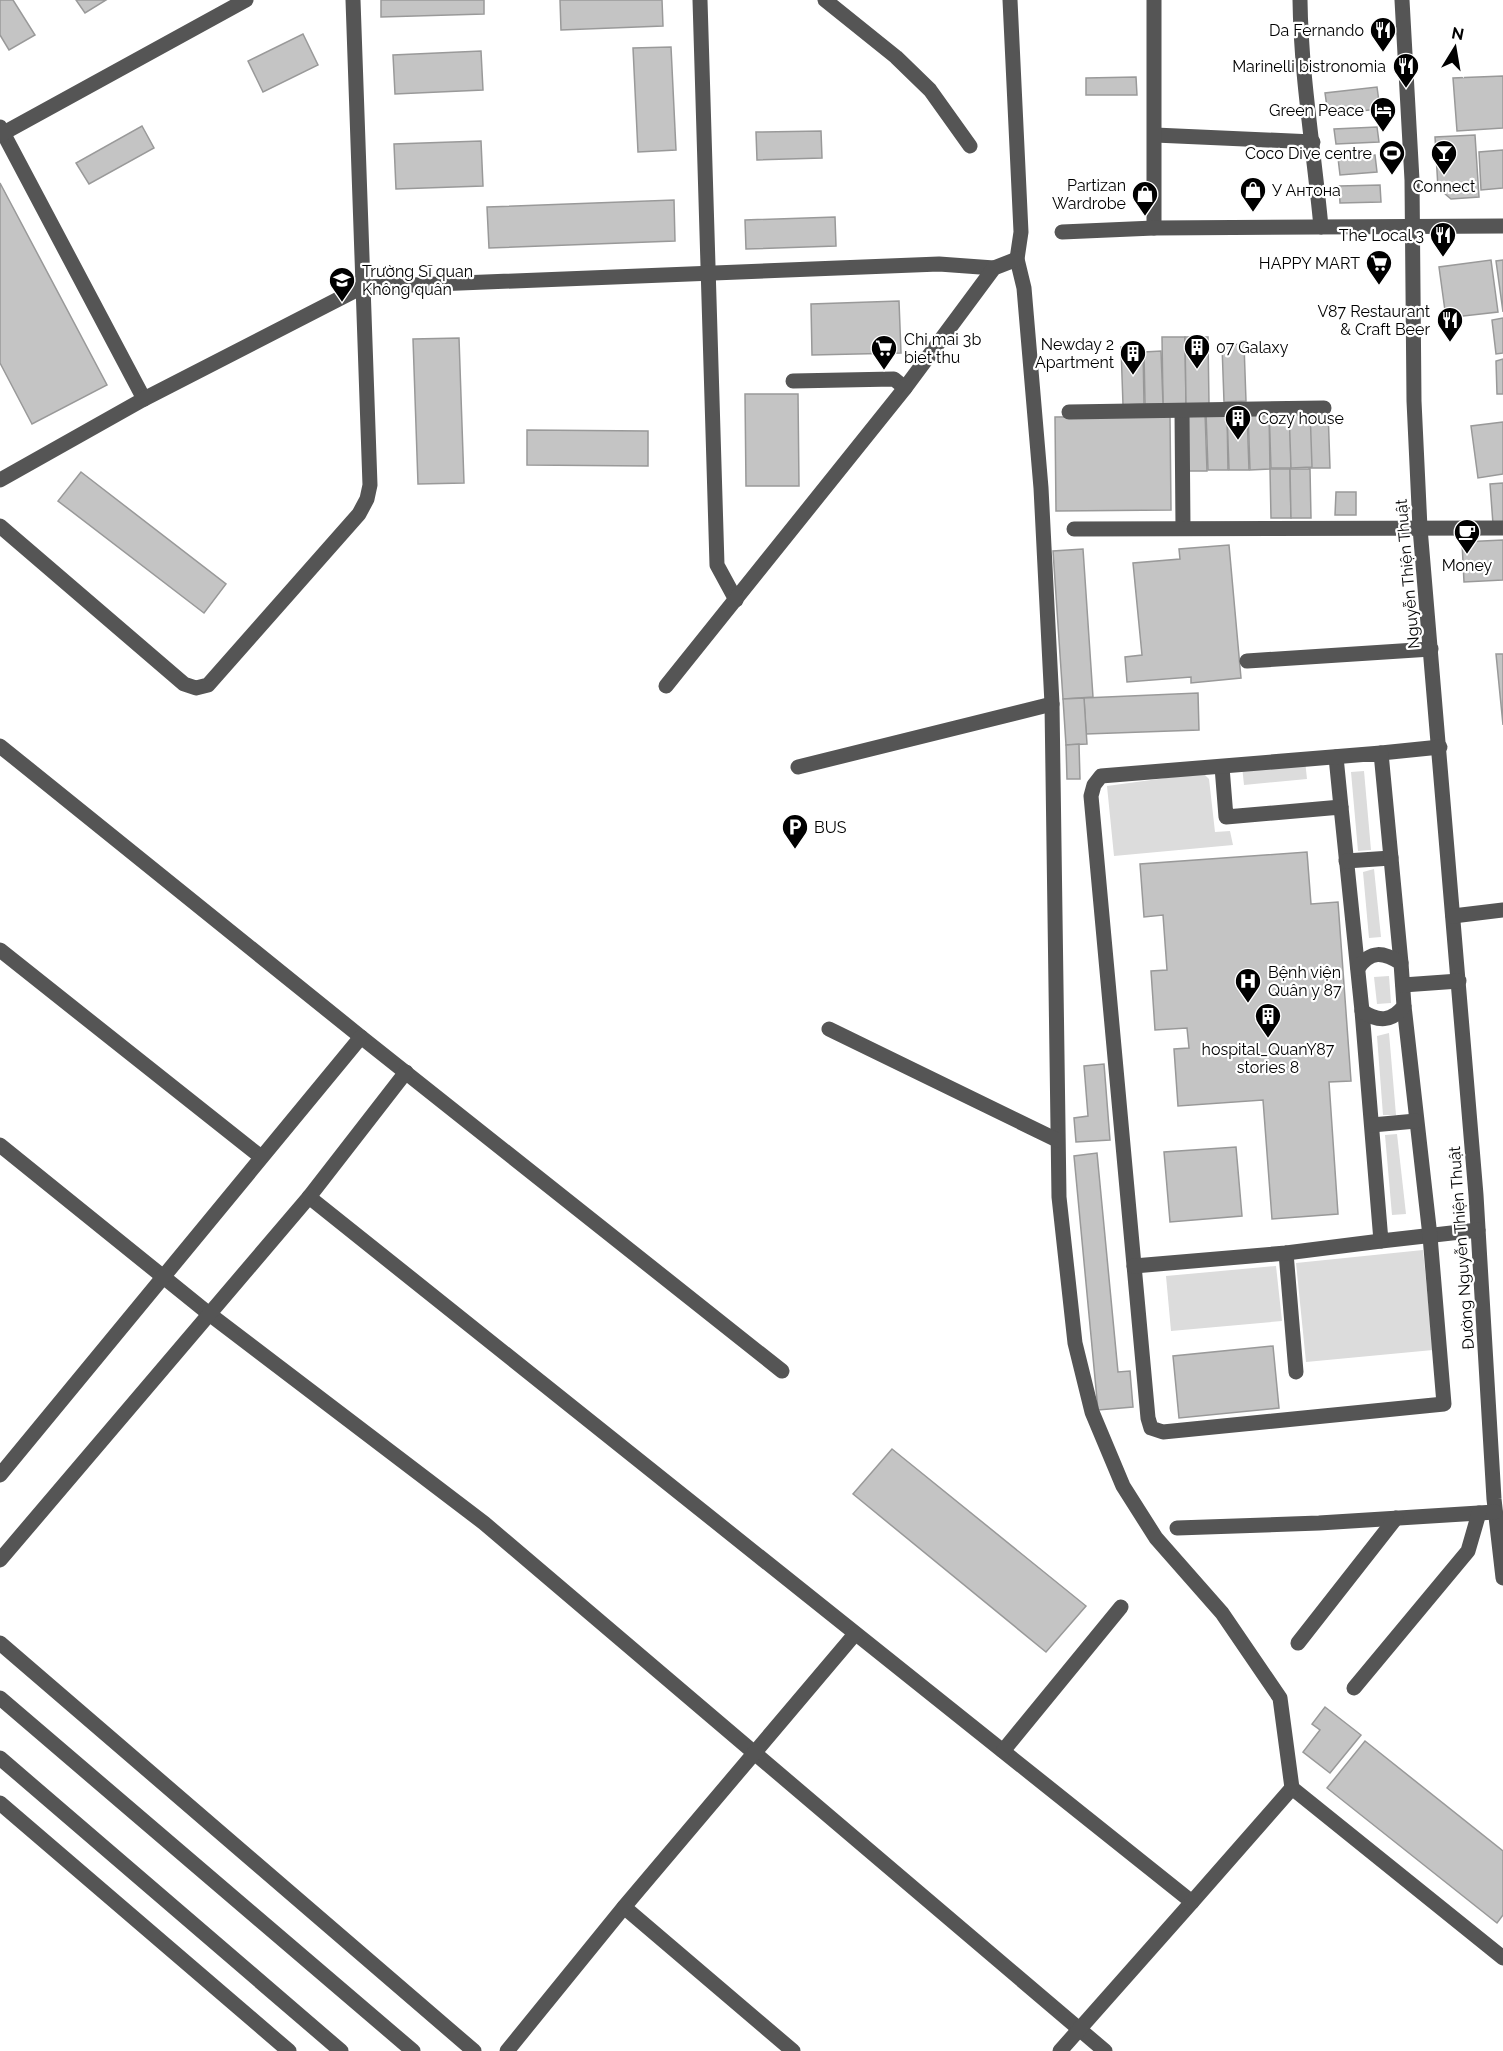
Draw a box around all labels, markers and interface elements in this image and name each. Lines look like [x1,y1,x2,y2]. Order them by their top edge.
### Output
restaurant icon: Da Fernando [1368,15,1398,53]
north arrow [1425,18,1485,78]
place label: Da Fernando [1269,21,1364,40]
text: N [1450,23,1466,44]
restaurant icon: Marinelli bistronomia [1391,51,1421,89]
place label: Marinelli bistronomia [1232,57,1386,76]
hotel icon: Green Peace [1368,95,1398,133]
place label: Green Peace [1269,101,1364,120]
sports icon: Coco Dive centre [1377,138,1407,176]
bar icon: Connect [1429,138,1459,176]
place label: Coco Dive centre [1245,144,1372,163]
shop icon: У Антона [1238,175,1268,213]
place label: Partizan Wardrobe [1052,176,1126,213]
place label: Connect [1413,177,1476,196]
shop icon: Partizan Wardrobe [1130,179,1160,217]
place label: У Антона [1272,181,1341,200]
restaurant icon: The Local 3 [1428,220,1458,258]
place label: The Local 3 [1339,226,1424,245]
supermarket icon: HAPPY MART [1364,248,1394,286]
place label: HAPPY MART [1259,254,1360,273]
place label: Trường Sĩ quan Không quân [362,262,473,299]
school or university icon: Trường Sĩ quan Không quân [327,265,357,303]
place label: V87 Restaurant & Craft Beer [1318,302,1431,339]
restaurant icon: V87 Restaurant & Craft Beer [1435,305,1465,343]
place label: Chi mai 3b biet thu [904,330,981,367]
building icon: 07 Galaxy [1182,332,1212,370]
supermarket icon: Chi mai 3b biet thu [869,333,899,371]
place label: Newday 2 Apartment [1035,335,1115,372]
building icon: Newday 2 Apartment [1118,338,1148,376]
place label: 07 Galaxy [1216,338,1289,357]
building icon: Cozy house [1223,403,1253,441]
place label: Cozy house [1258,409,1344,428]
street label: Nguyễn Thiện Thuật [1391,498,1424,650]
cafe icon: Money [1452,517,1482,555]
place label: Money [1442,556,1493,575]
parking icon: BUS [780,812,810,850]
place label: BUS [814,818,847,837]
place label: Bệnh viện Quân y 87 [1268,963,1342,1000]
hospital icon: Bệnh viện Quân y 87 [1233,966,1263,1004]
building icon: hospital_QuanY87 stories 8 [1253,1001,1283,1039]
place label: hospital_QuanY87 stories 8 [1202,1040,1335,1077]
street label: Đường Nguyễn Thiện Thuật [1445,1145,1478,1350]

